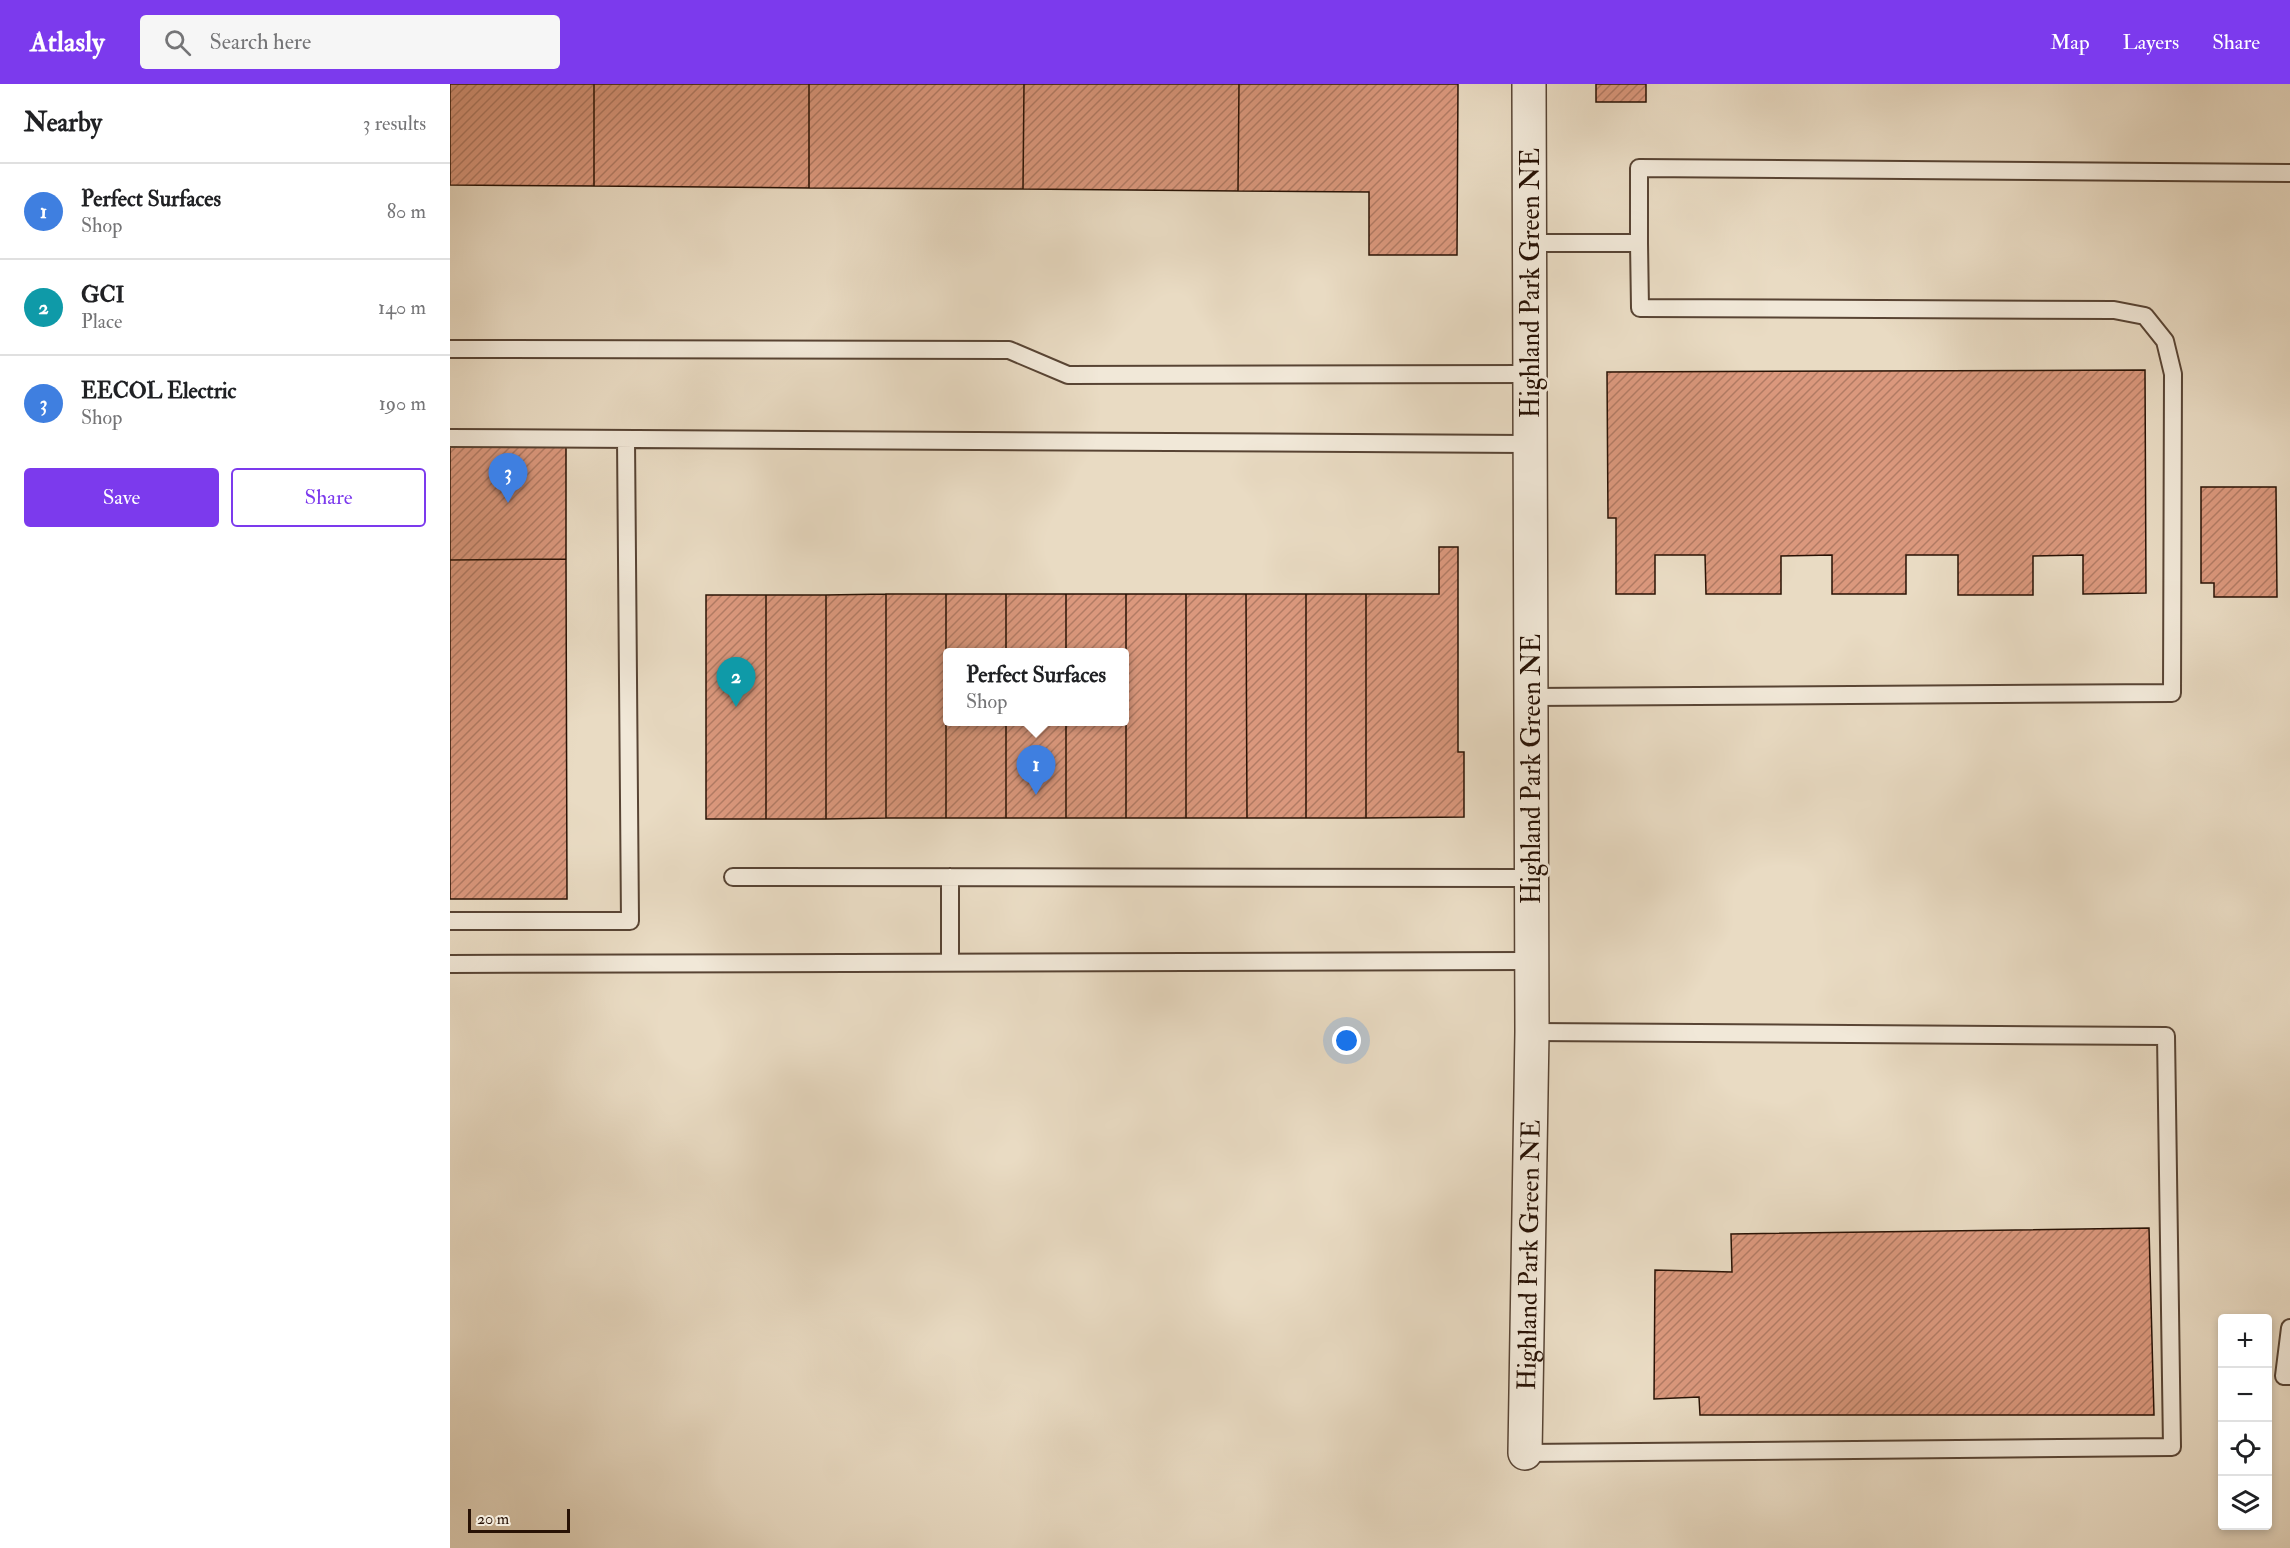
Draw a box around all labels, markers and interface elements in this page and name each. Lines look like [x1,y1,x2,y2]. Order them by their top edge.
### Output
search box [140,15,560,69]
text: Atlasly [30,25,104,60]
icon: search [161,26,194,59]
text: Search here [209,28,311,56]
text: Map [2050,29,2090,56]
text: Layers [2123,29,2179,56]
text: Share [2212,29,2260,56]
text: Nearby [24,107,102,139]
text: 3 results [363,111,426,136]
street label: Highland Park Green NE [1515,148,1547,418]
text: Perfect Surfaces [81,185,221,213]
text: 1 [40,199,47,224]
text: 80 m [387,199,426,224]
text: Shop [81,213,122,238]
text: GCI [81,281,124,309]
text: 2 [38,295,49,320]
text: 140 m [378,295,426,320]
text: Place [81,309,122,334]
text: EECOL Electric [81,377,237,405]
text: 3 [40,391,47,416]
text: 190 m [379,391,426,416]
text: Shop [81,405,122,430]
pin: 3 [488,454,528,503]
button: Save [24,468,219,527]
button: Share [231,468,426,527]
street label: Highland Park Green NE [1516,634,1548,904]
popup [943,648,1129,726]
pin: 2 [716,658,756,707]
text: Perfect Surfaces [966,661,1106,689]
text: Shop [966,689,1007,714]
pin: 1 [1016,746,1056,795]
your location [1332,1026,1361,1055]
street label: Highland Park Green NE [1511,1119,1548,1391]
map controls [2218,1314,2272,1530]
button: + [2218,1314,2272,1368]
button: − [2218,1368,2272,1422]
button: locate [2218,1422,2272,1476]
button: layers [2218,1476,2272,1530]
scale bar [468,1506,570,1534]
text: 20 m [477,1509,509,1529]

